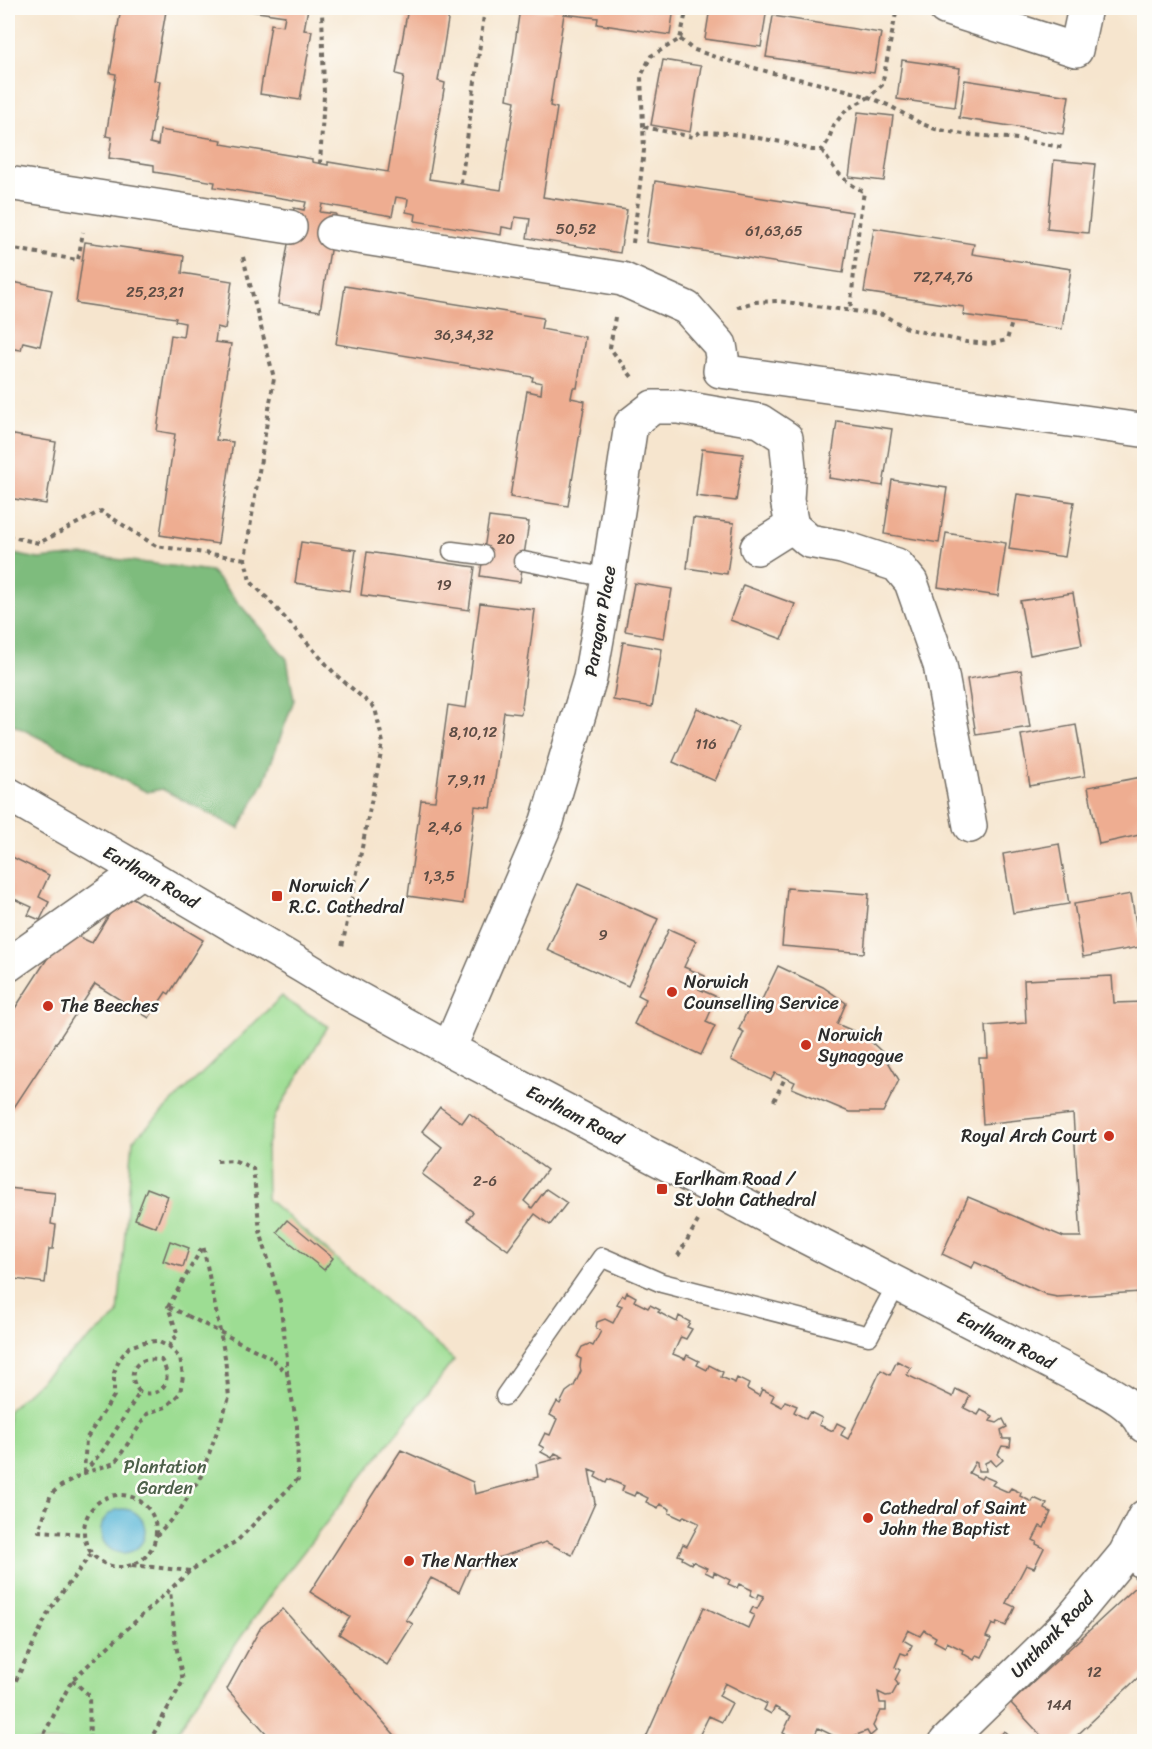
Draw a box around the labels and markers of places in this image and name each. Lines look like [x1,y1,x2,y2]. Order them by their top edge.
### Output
place label: Norwich / R.C. Cathedral [289,870,405,923]
marker: Norwich / R.C. Cathedral [270,889,284,903]
place label: Norwich Counselling Service [684,966,839,1019]
marker: Norwich Counselling Service [665,985,679,999]
place label: The Beeches [60,990,160,1022]
marker: The Beeches [41,999,55,1013]
place label: Norwich Synagogue [818,1019,904,1072]
marker: Norwich Synagogue [799,1038,813,1052]
place label: Royal Arch Court [961,1120,1097,1152]
marker: Royal Arch Court [1102,1129,1116,1143]
place label: Earlham Road / St John Cathedral [674,1163,817,1216]
marker: Earlham Road / St John Cathedral [655,1182,669,1196]
place label: Cathedral of Saint John the Baptist [879,1492,1027,1545]
marker: Cathedral of Saint John the Baptist [861,1511,875,1525]
place label: The Narthex [421,1545,519,1577]
marker: The Narthex [402,1554,416,1568]

